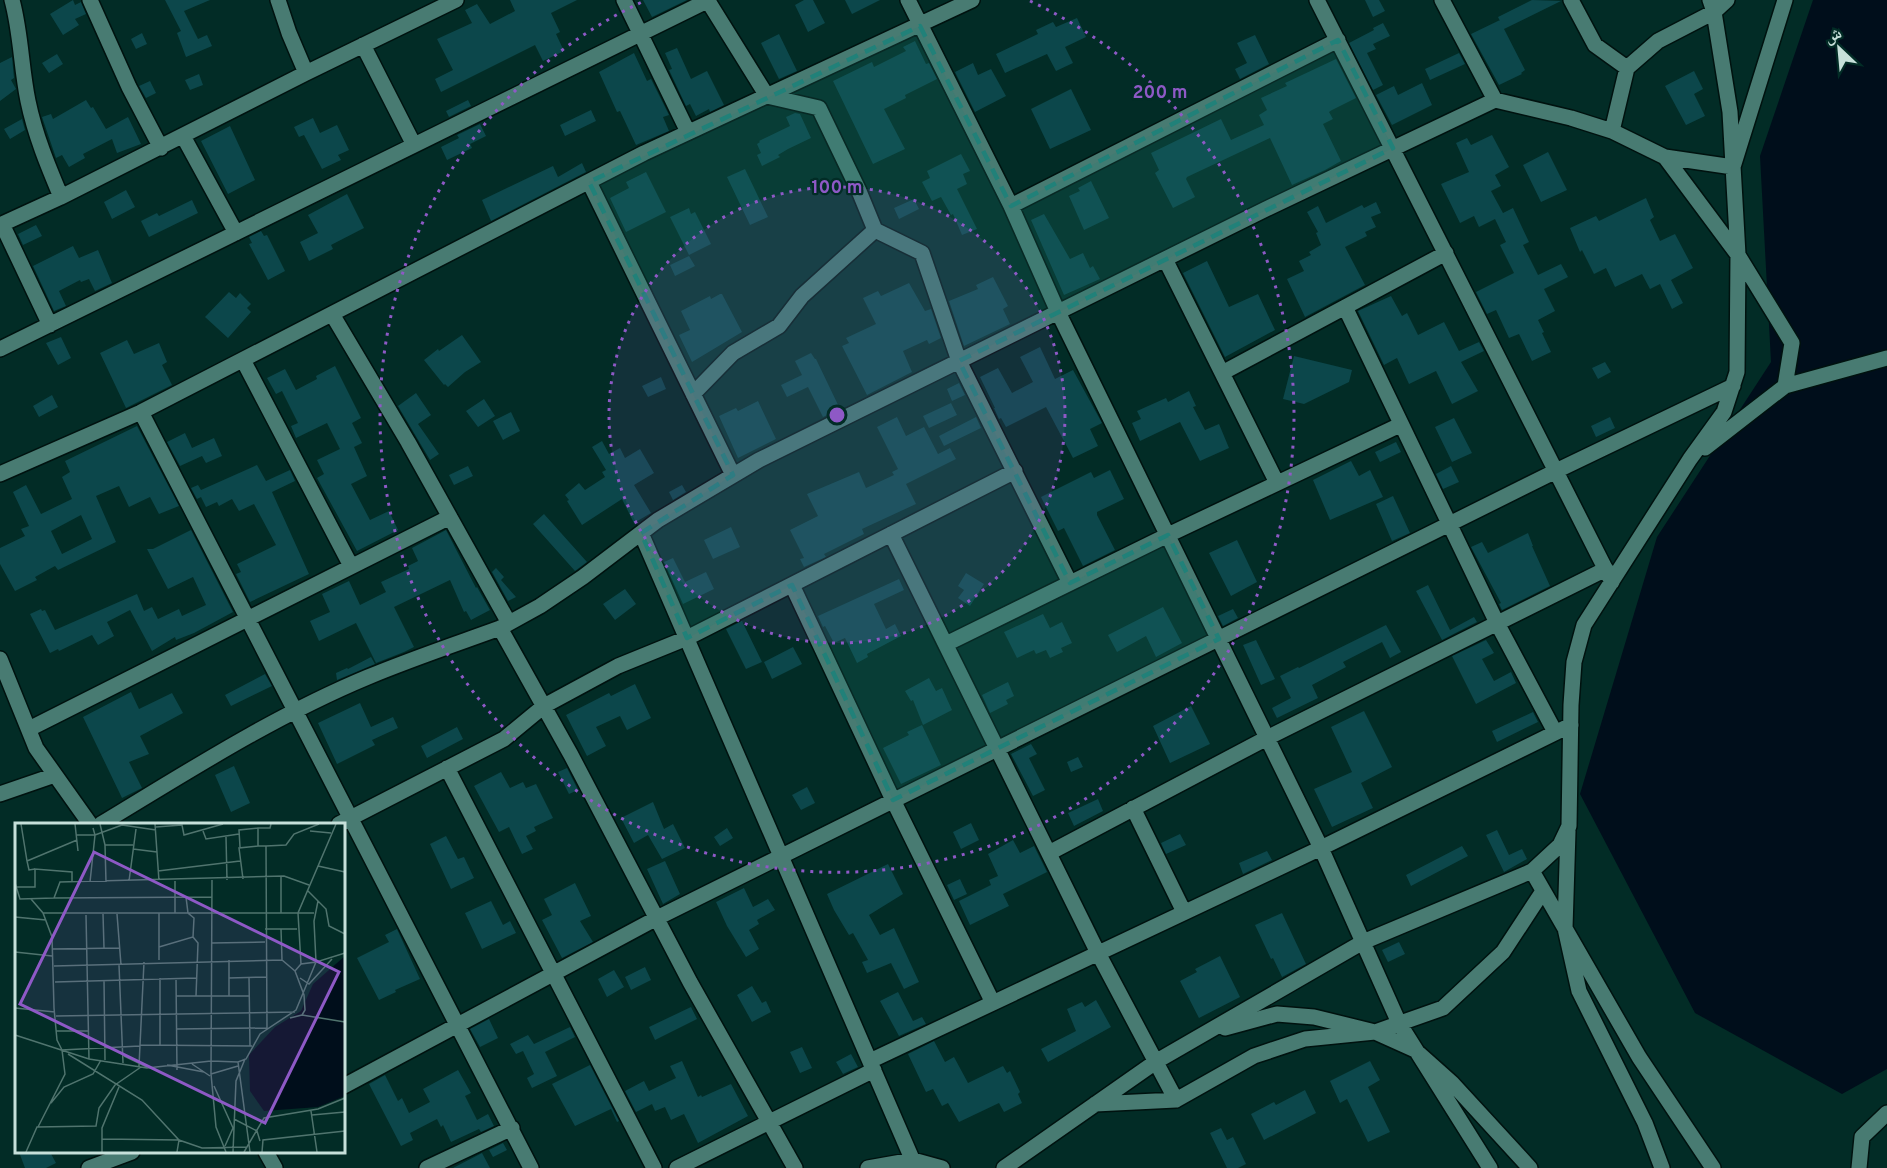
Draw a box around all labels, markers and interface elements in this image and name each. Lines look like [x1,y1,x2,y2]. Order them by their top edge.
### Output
north arrow [1809,18,1869,78]
text: ش [1821,24,1845,49]
text: 200 m [1132,82,1188,105]
text: 100 m [811,177,863,200]
centre of rings [827,405,847,425]
inset map [15,823,345,1153]

